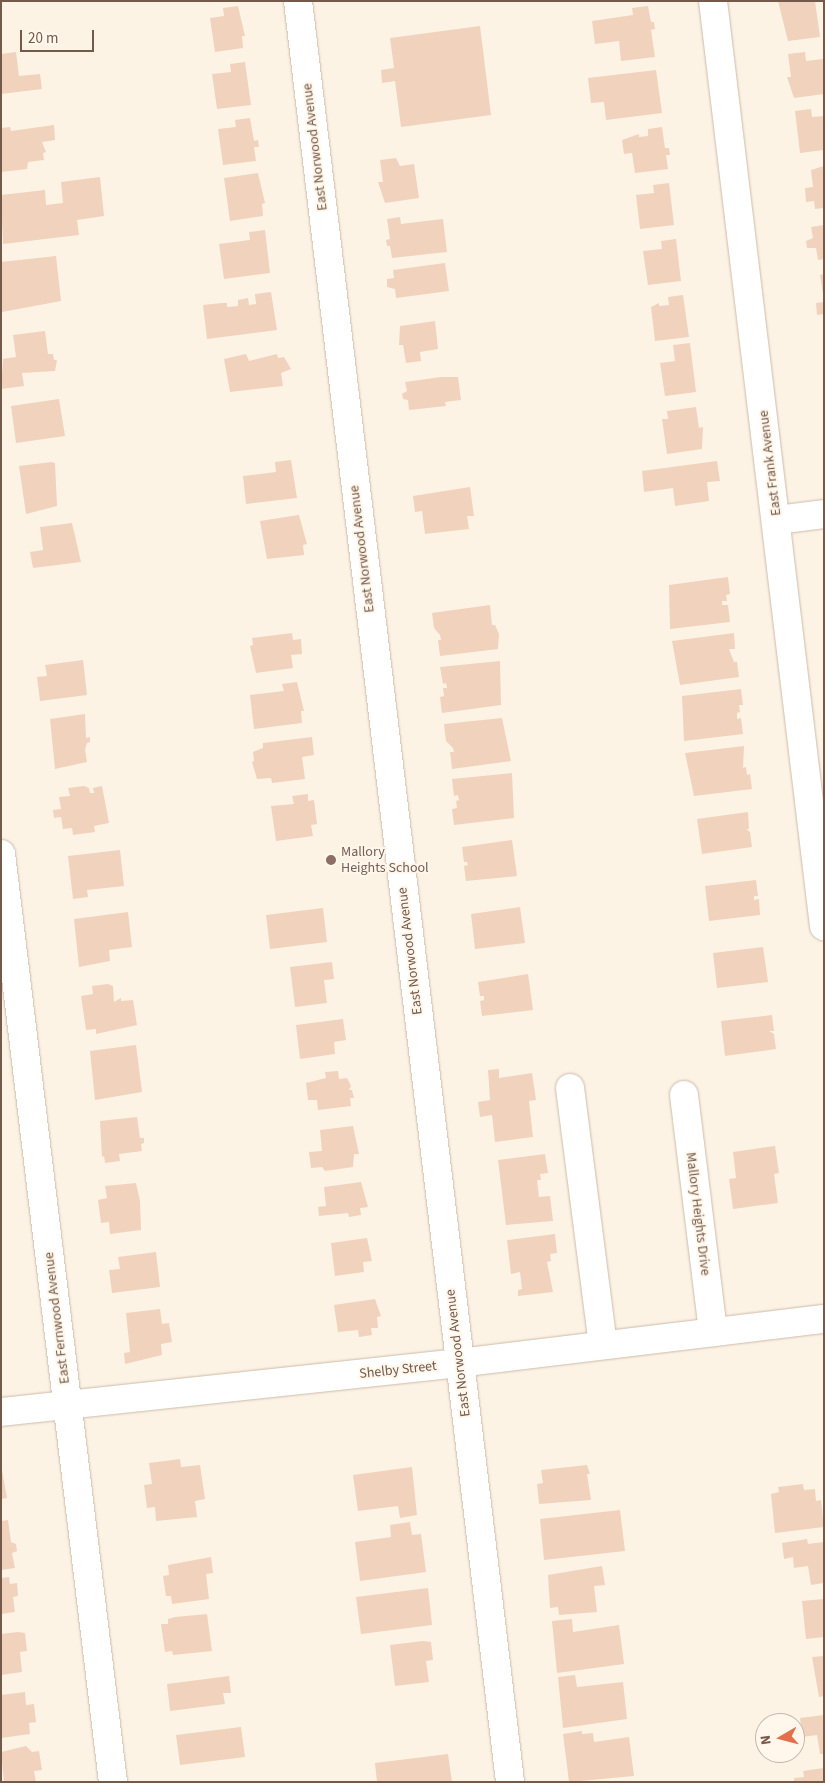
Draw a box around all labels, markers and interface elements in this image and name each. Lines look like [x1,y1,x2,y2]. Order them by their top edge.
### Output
scale bar [22,20,96,52]
text: 20 m [28,28,58,49]
street label: East Norwood Avenue [299,82,331,212]
street label: East Frank Avenue [755,409,785,517]
street label: East Norwood Avenue [346,484,378,614]
place label: Mallory Heights School [341,844,429,876]
marker: Mallory Heights School [325,854,337,866]
street label: East Norwood Avenue [394,886,426,1016]
street label: Mallory Heights Drive [682,1151,714,1277]
street label: East Fernwood Avenue [41,1251,73,1385]
street label: East Norwood Avenue [442,1288,474,1418]
street label: Shelby Street [358,1358,438,1382]
north arrow [755,1713,805,1763]
text: N [756,1734,777,1746]

